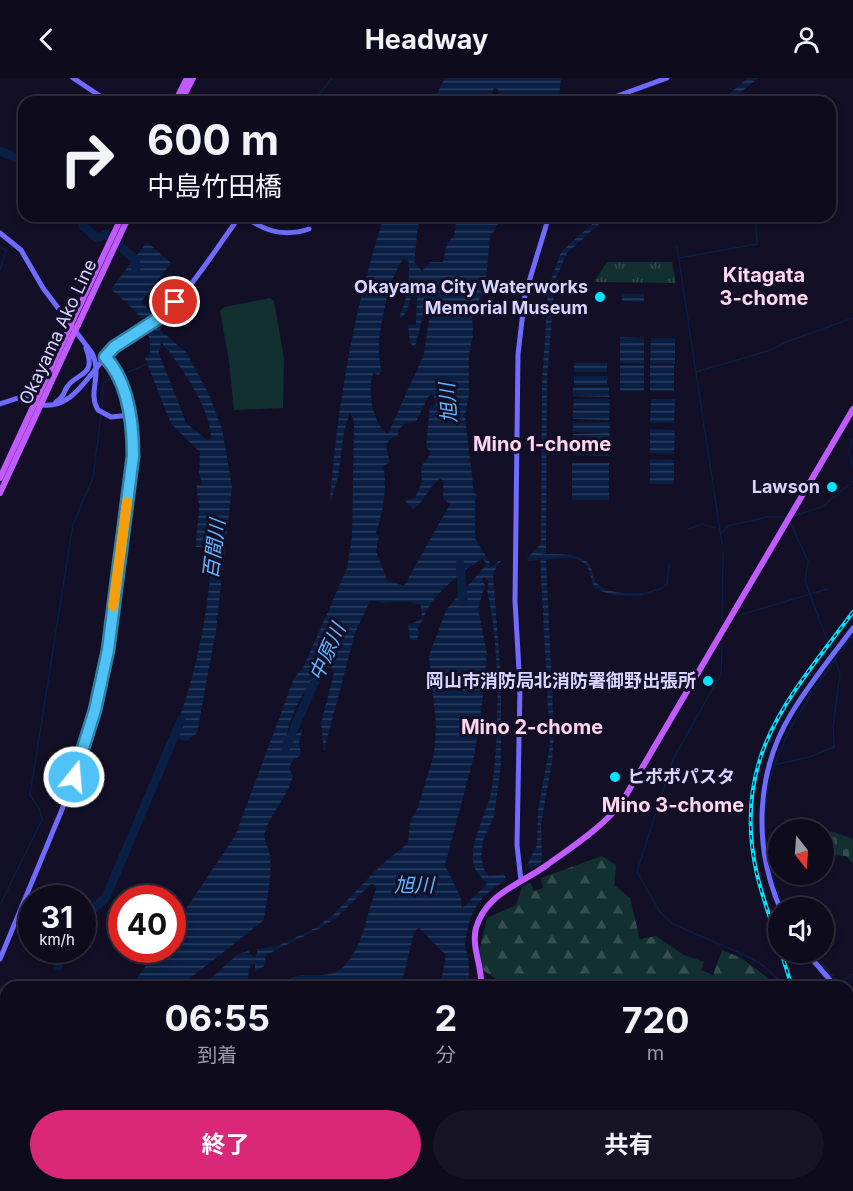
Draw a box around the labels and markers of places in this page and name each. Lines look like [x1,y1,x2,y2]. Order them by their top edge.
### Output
pin [149,276,200,327]
place label: Okayama City Waterworks Memorial Museum [354,276,588,318]
marker: Okayama City Waterworks Memorial Museum [593,290,607,304]
place label: Lawson [752,476,820,497]
marker: Lawson [825,480,839,494]
place label: 岡山市消防局北消防署御野出張所 [426,670,696,691]
marker: 岡山市消防局北消防署御野出張所 [701,674,715,688]
place label: ヒポポパスタ [627,766,735,787]
marker: ヒポポパスタ [608,770,622,784]

